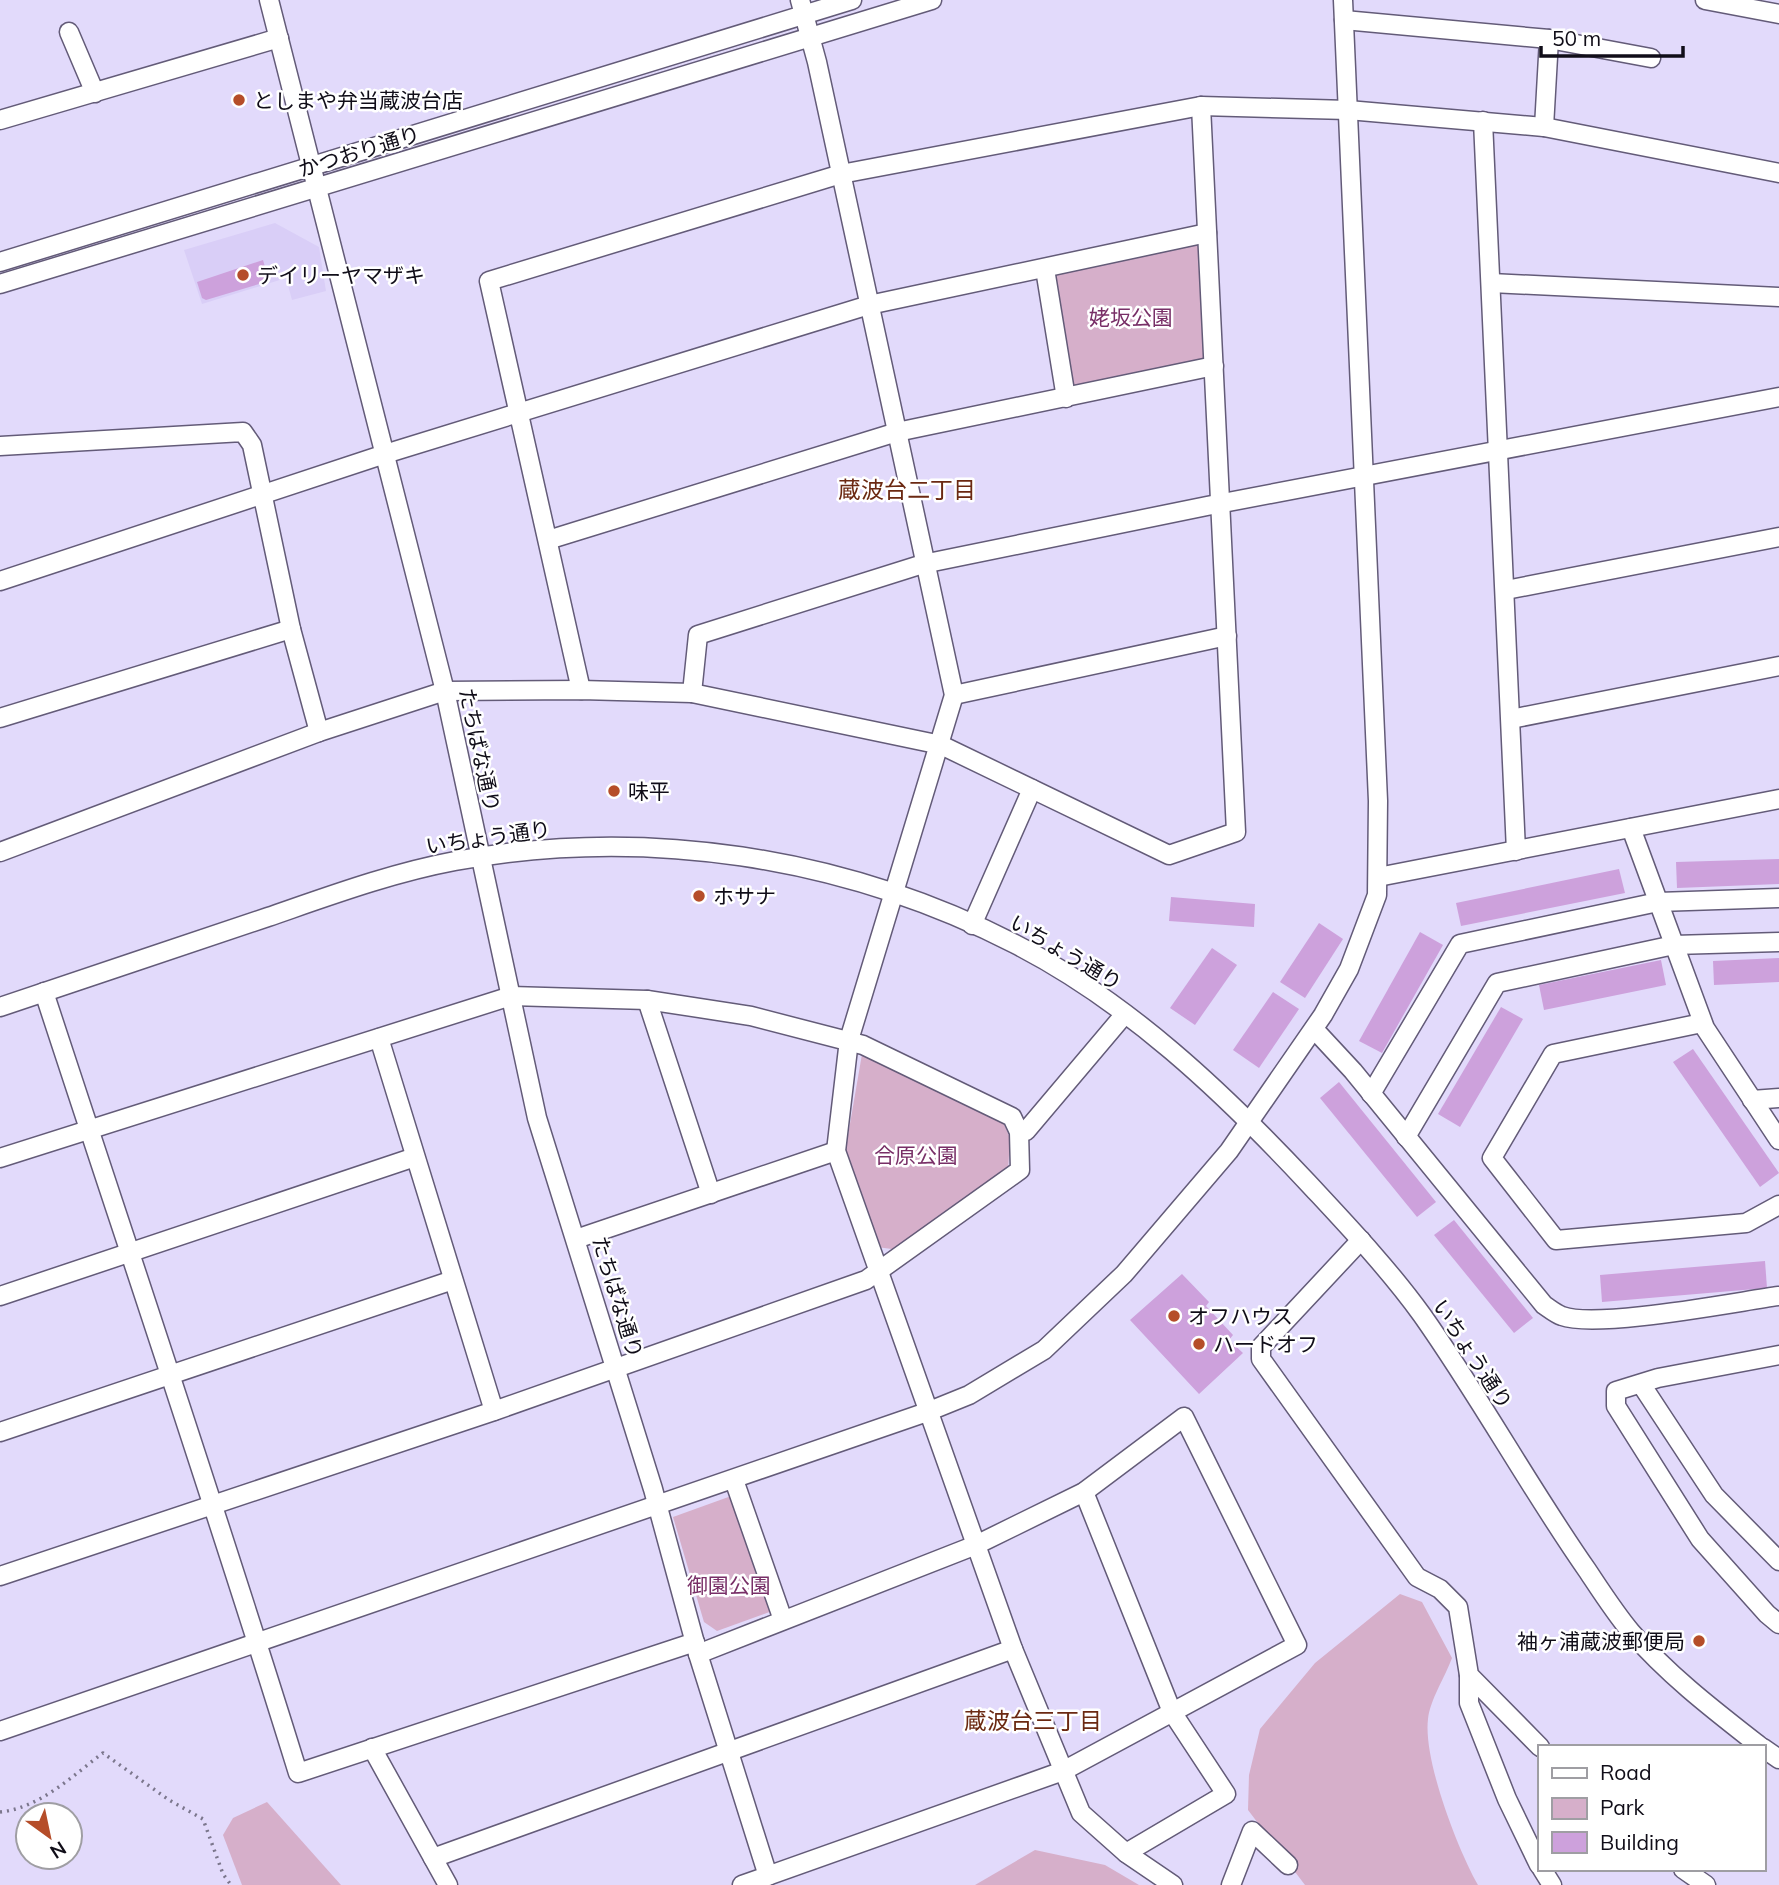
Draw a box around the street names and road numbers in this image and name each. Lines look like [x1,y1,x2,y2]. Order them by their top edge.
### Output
street label: かつおり通り [295,120,423,182]
street label: たちばな通り [454,686,506,814]
street label: いちょう通り [424,815,552,859]
street label: いちょう通り [1005,908,1127,996]
street label: たちばな通り [587,1233,649,1361]
street label: いちょう通り [1428,1294,1518,1414]

